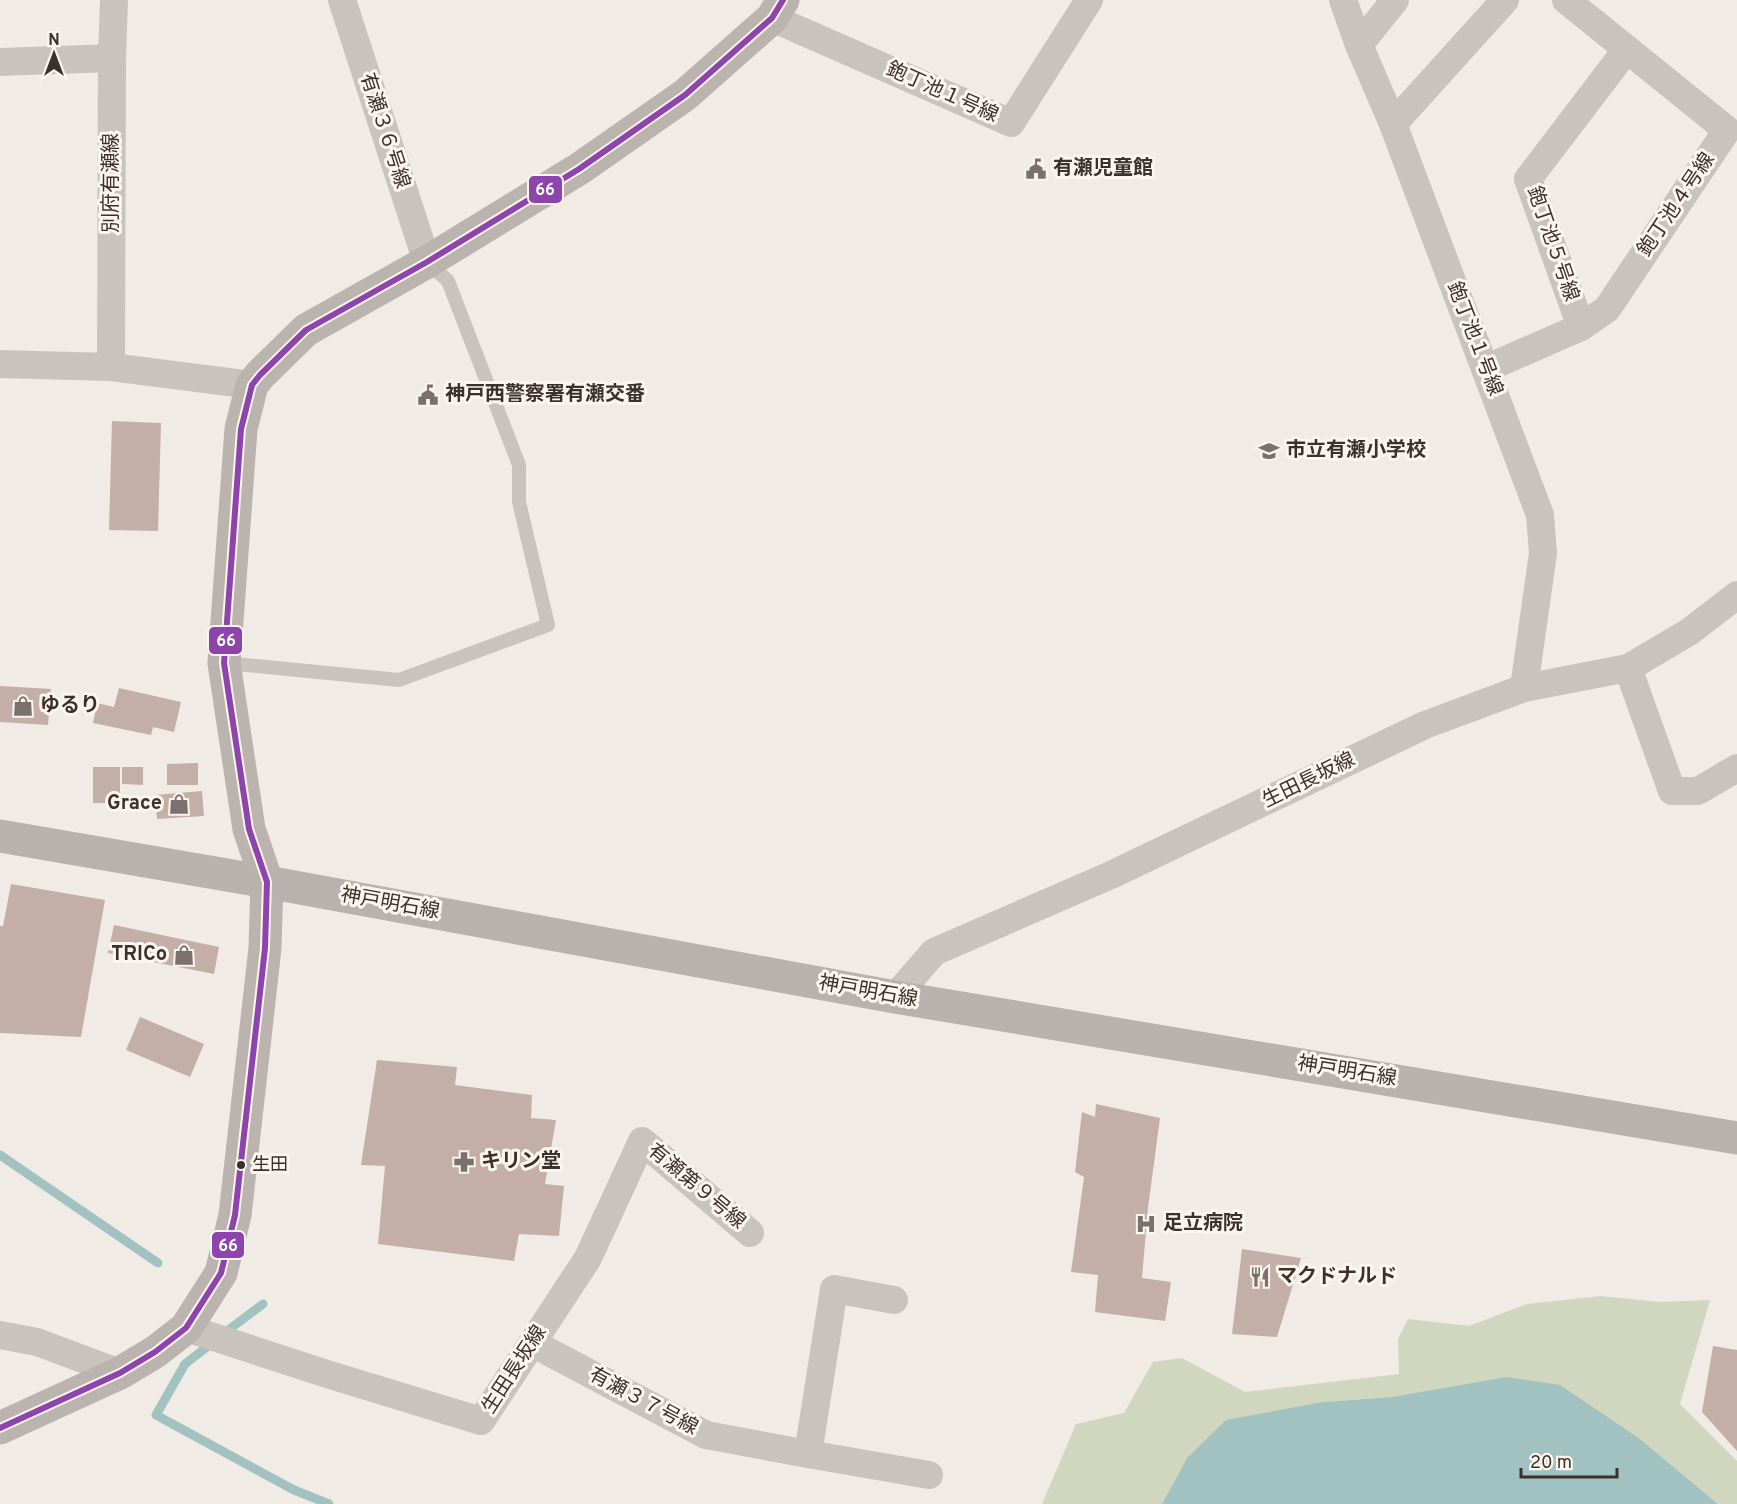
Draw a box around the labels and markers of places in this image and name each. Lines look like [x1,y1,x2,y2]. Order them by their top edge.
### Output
place label: 有瀬児童館 [1053,156,1153,182]
public building icon: 有瀬児童館 [1024,157,1048,181]
place label: 神戸西警察署有瀬交番 [445,382,645,408]
public building icon: 神戸西警察署有瀬交番 [416,383,440,407]
place label: 市立有瀬小学校 [1286,438,1426,464]
school or university icon: 市立有瀬小学校 [1257,439,1281,463]
place label: ゆるり [40,693,100,719]
shop icon: ゆるり [11,694,35,718]
place label: Grace [107,791,162,817]
shop icon: Grace [167,792,191,816]
place label: TRICo [111,942,167,968]
shop icon: TRICo [172,943,196,967]
place label: キリン堂 [481,1149,561,1175]
pharmacy icon: キリン堂 [452,1150,476,1174]
place label: 生田 [252,1154,288,1177]
marker: 生田 [235,1159,247,1171]
place label: 足立病院 [1163,1211,1243,1237]
hospital icon: 足立病院 [1134,1212,1158,1236]
place label: マクドナルド [1277,1264,1397,1290]
restaurant icon: マクドナルド [1248,1265,1272,1289]

